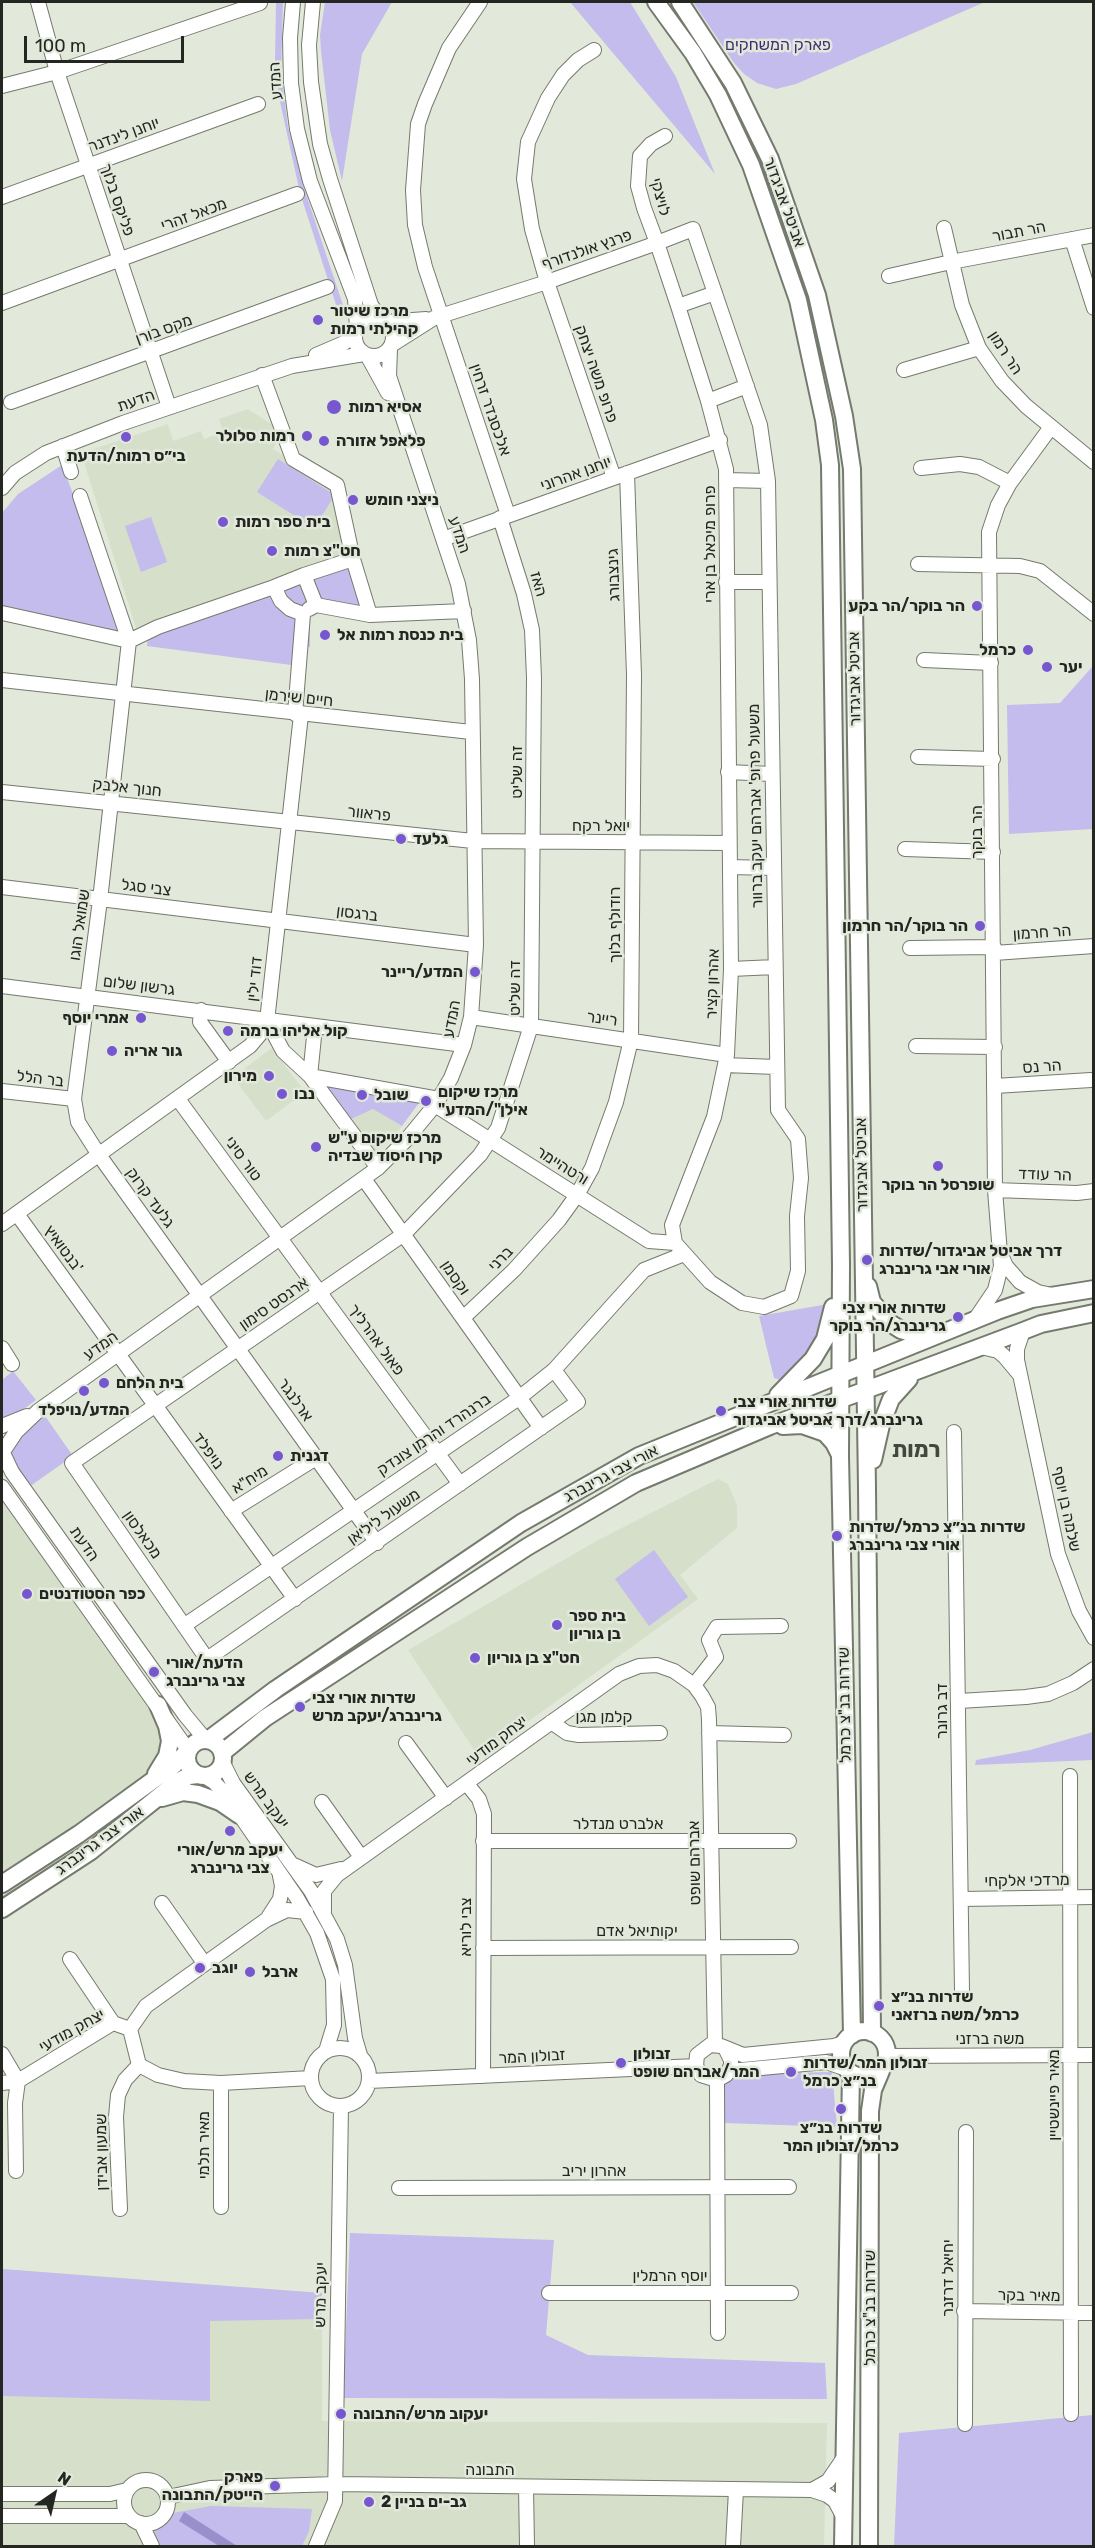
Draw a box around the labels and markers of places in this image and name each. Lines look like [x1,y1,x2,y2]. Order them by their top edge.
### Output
place label: מרכז שיטור קהילתי רמות [330,301,418,339]
marker: מרכז שיטור קהילתי רמות [311,313,325,327]
place label: אסיא רמות [348,397,422,417]
marker: אסיא רמות [325,398,343,416]
place label: רמות סלולר [215,426,295,446]
marker: רמות סלולר [300,429,314,443]
marker: בי״ס רמות/הדעת [119,430,133,444]
place label: פלאפל אזורה [336,431,426,451]
marker: פלאפל אזורה [317,434,331,448]
place label: בי״ס רמות/הדעת [66,446,186,466]
place label: ניצני חומש [365,490,439,510]
marker: ניצני חומש [346,493,360,507]
place label: בית ספר רמות [235,512,331,532]
marker: בית ספר רמות [216,515,230,529]
place label: חט''צ רמות [284,541,361,561]
marker: חט''צ רמות [265,544,279,558]
place label: הר בוקר/הר בקע [848,596,965,616]
marker: הר בוקר/הר בקע [970,599,984,613]
place label: בית כנסת רמות אל [337,625,464,645]
marker: בית כנסת רמות אל [318,628,332,642]
place label: כרמל [979,640,1016,660]
marker: כרמל [1021,643,1035,657]
place label: יער [1059,657,1082,677]
marker: יער [1040,660,1054,674]
place label: גלעד [413,829,448,849]
marker: גלעד [394,832,408,846]
place label: הר בוקר/הר חרמון [842,916,968,936]
marker: הר בוקר/הר חרמון [973,919,987,933]
place label: המדע/ריינר [381,962,463,982]
marker: המדע/ריינר [468,965,482,979]
place label: אמרי יוסף [62,1008,129,1028]
marker: אמרי יוסף [134,1011,148,1025]
place label: קול אליהו ברמה [240,1021,348,1041]
marker: קול אליהו ברמה [221,1024,235,1038]
place label: גור אריה [124,1041,182,1061]
marker: גור אריה [105,1044,119,1058]
place label: מירון [224,1066,257,1086]
marker: מירון [262,1069,276,1083]
place label: מרכז שיקום "אילן"/המדע [438,1082,528,1120]
place label: נבו [294,1084,315,1104]
place label: שובל [374,1085,409,1105]
marker: נבו [275,1087,289,1101]
marker: שובל [355,1088,369,1102]
marker: מרכז שיקום "אילן"/המדע [419,1094,433,1108]
place label: מרכז שיקום ע"ש קרן היסוד שבדיה [328,1128,443,1166]
marker: מרכז שיקום ע"ש קרן היסוד שבדיה [309,1140,323,1154]
marker: שופרסל הר בוקר [931,1159,945,1173]
place label: שופרסל הר בוקר [881,1175,995,1195]
place label: דרך אביטל אביגדור/שדרות אורי אבי גרינברג [879,1241,1062,1279]
marker: דרך אביטל אביגדור/שדרות אורי אבי גרינברג [860,1253,874,1267]
place label: שדרות אורי צבי גרינברג/הר בוקר [829,1298,946,1336]
marker: שדרות אורי צבי גרינברג/הר בוקר [951,1310,965,1324]
place label: בית הלחם [116,1373,184,1393]
marker: בית הלחם [97,1376,111,1390]
marker: המדע/נויפלד [77,1384,91,1398]
place label: שדרות אורי צבי גרינברג/דרך אביטל אביגדור [733,1392,923,1430]
place label: המדע/נויפלד [38,1400,130,1420]
marker: שדרות אורי צבי גרינברג/דרך אביטל אביגדור [714,1404,728,1418]
place label: דגנית [290,1446,329,1466]
marker: דגנית [271,1449,285,1463]
place label: שדרות בנ״צ כרמל/שדרות אורי צבי גרינברג [849,1517,1025,1555]
marker: שדרות בנ״צ כרמל/שדרות אורי צבי גרינברג [830,1529,844,1543]
place label: כפר הסטודנטים [39,1584,146,1604]
marker: כפר הסטודנטים [20,1587,34,1601]
place label: בית ספר בן גוריון [569,1606,626,1644]
marker: בית ספר בן גוריון [550,1618,564,1632]
place label: חט"צ בן גוריון [487,1648,580,1668]
marker: חט"צ בן גוריון [468,1651,482,1665]
place label: הדעת/אורי צבי גרינברג [166,1653,245,1691]
marker: הדעת/אורי צבי גרינברג [147,1665,161,1679]
place label: שדרות אורי צבי גרינברג/יעקב מרש [312,1688,442,1726]
marker: שדרות אורי צבי גרינברג/יעקב מרש [293,1700,307,1714]
marker: יעקב מרש/אורי צבי גרינברג [223,1824,237,1838]
place label: יעקב מרש/אורי צבי גרינברג [177,1840,283,1878]
place label: יוגב [212,1958,238,1978]
marker: יוגב [193,1961,207,1975]
place label: ארבל [262,1962,298,1982]
marker: ארבל [243,1965,257,1979]
place label: שדרות בנ״צ כרמל/משה ברזאני [891,1987,1019,2025]
marker: שדרות בנ״צ כרמל/משה ברזאני [872,1999,886,2013]
place label: זבולון המר/אברהם שופט [633,2044,760,2082]
place label: זבולון המר/שדרות בנ״צ כרמל [803,2053,928,2091]
marker: זבולון המר/אברהם שופט [614,2056,628,2070]
marker: זבולון המר/שדרות בנ״צ כרמל [784,2065,798,2079]
marker: שדרות בנ״צ כרמל/זבולון המר [834,2102,848,2116]
place label: שדרות בנ״צ כרמל/זבולון המר [783,2118,899,2156]
place label: יעקוב מרש/התבונה [353,2404,488,2424]
marker: יעקוב מרש/התבונה [334,2407,348,2421]
place label: פארק הייטק/התבונה [162,2467,263,2505]
marker: פארק הייטק/התבונה [268,2479,282,2493]
place label: גב-ים בניין 2 [381,2492,467,2512]
marker: גב-ים בניין 2 [362,2495,376,2509]

